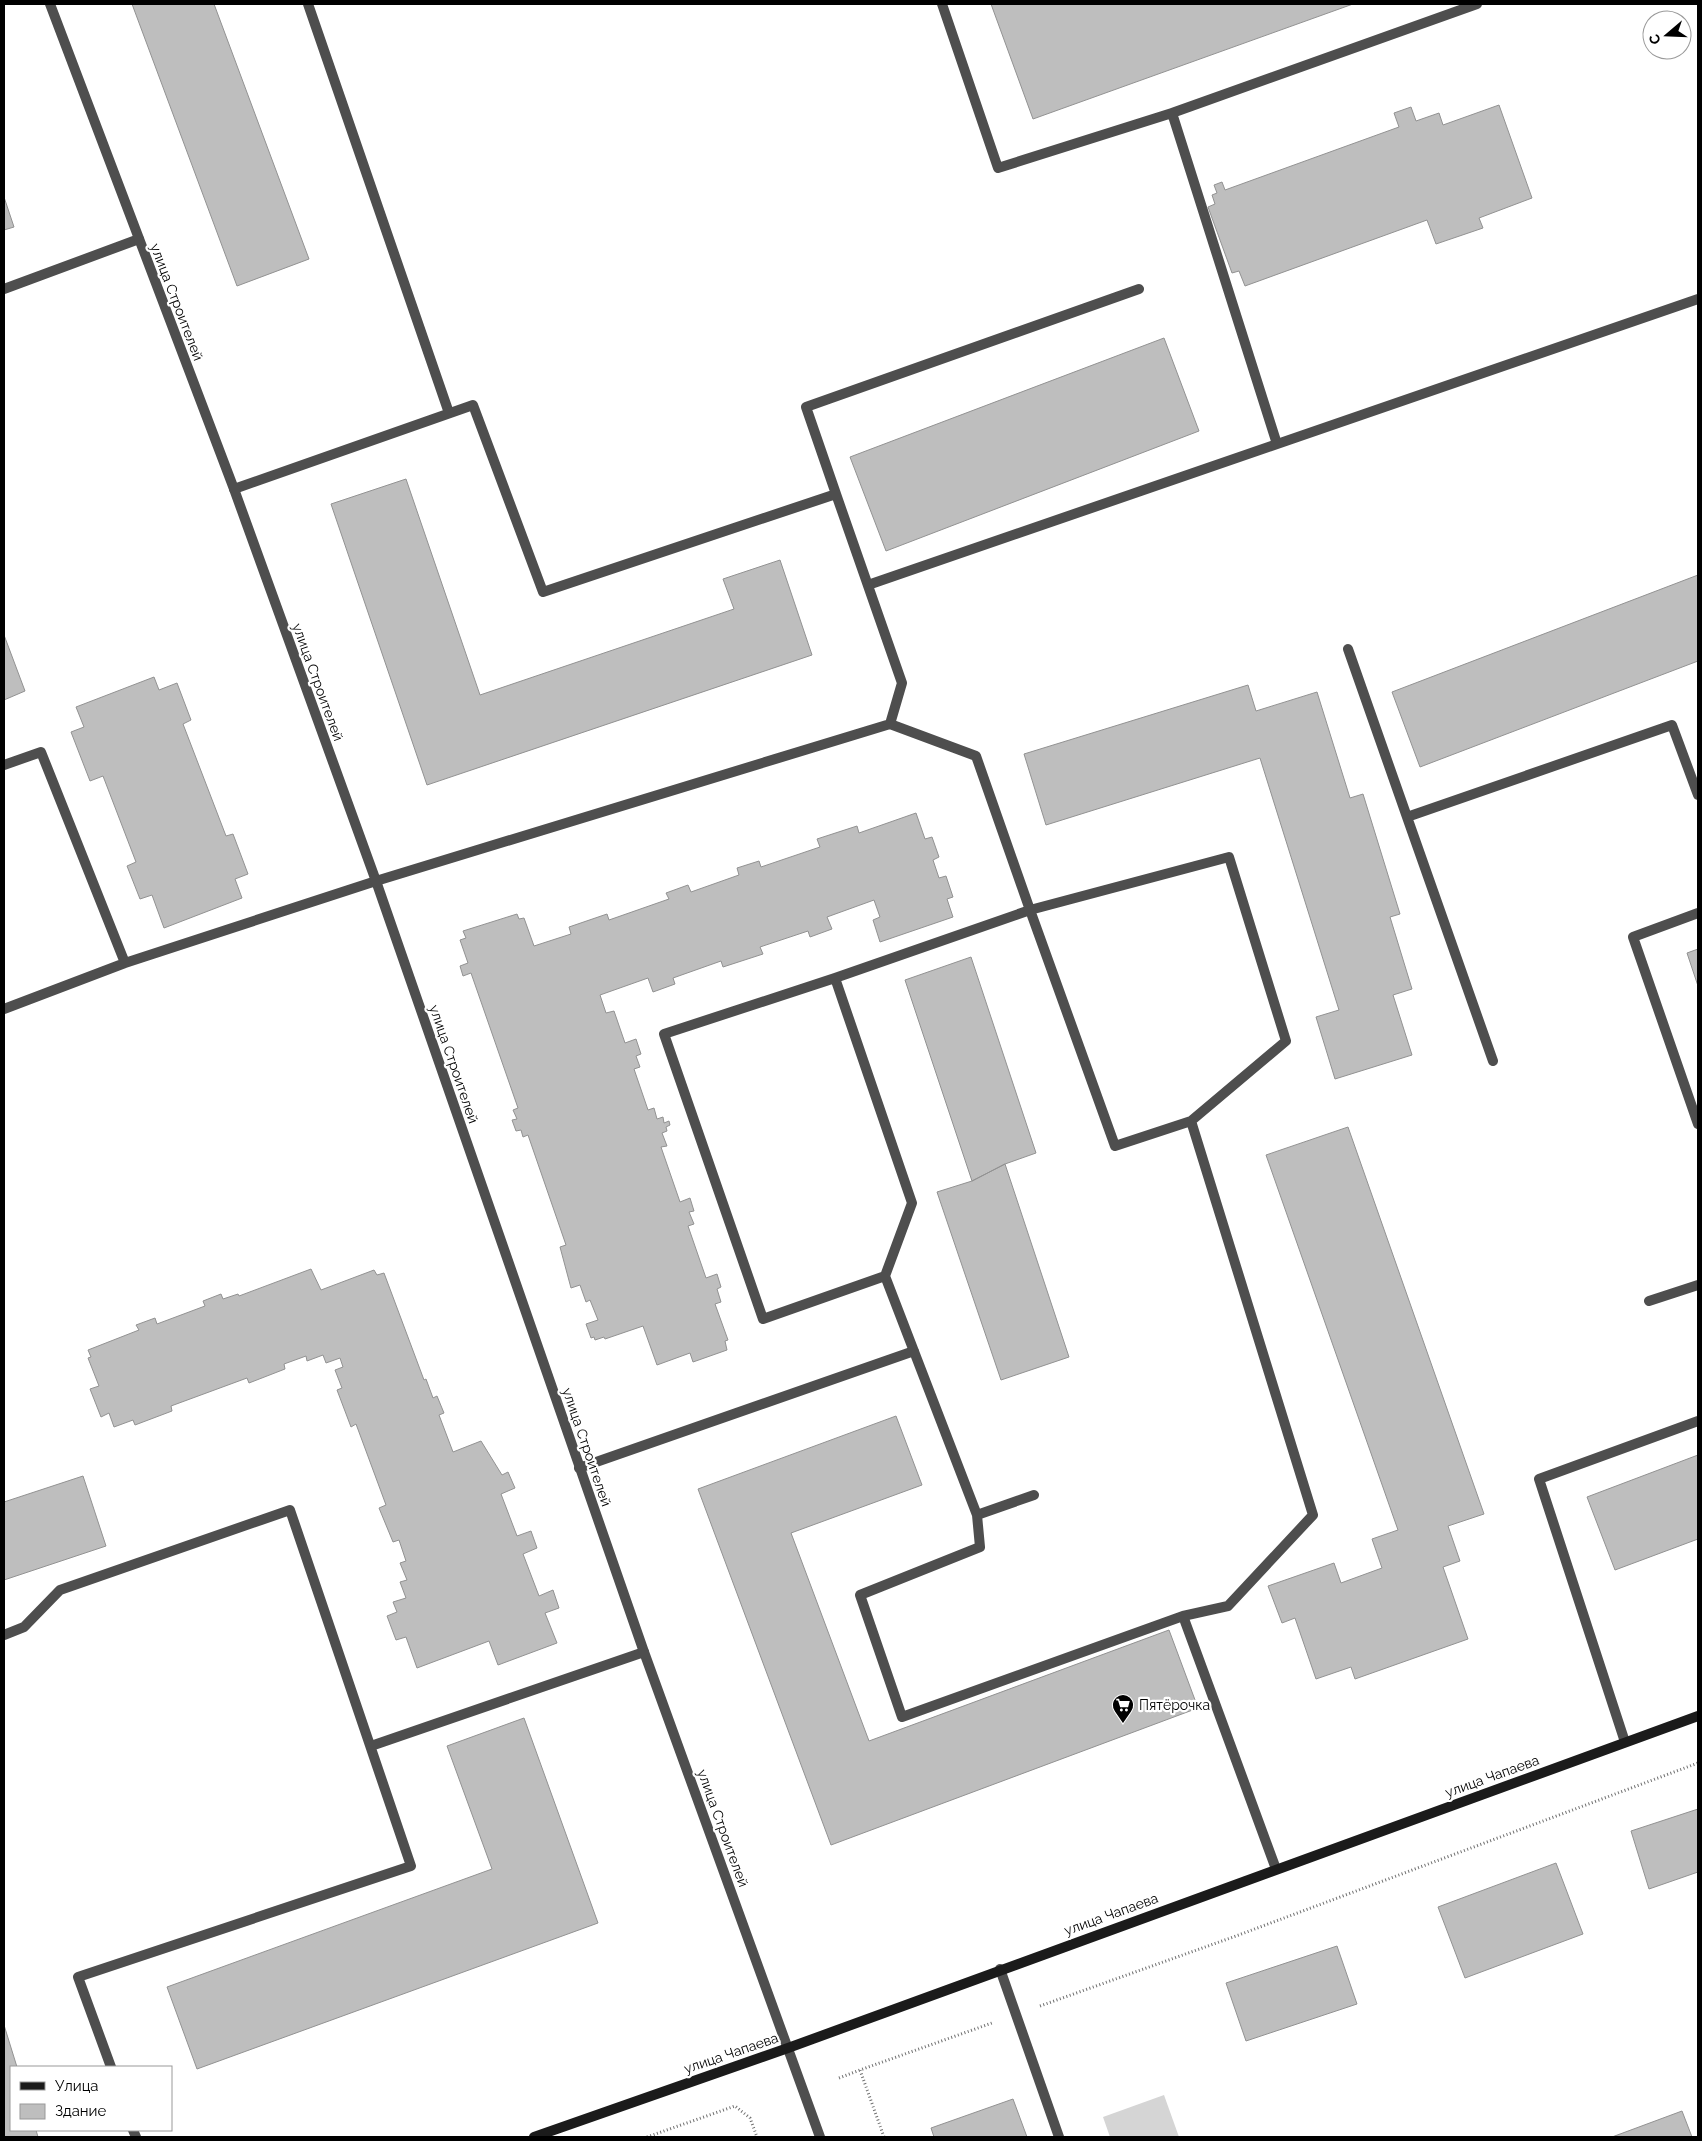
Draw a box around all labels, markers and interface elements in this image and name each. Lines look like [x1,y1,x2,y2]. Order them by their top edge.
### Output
north arrow [1642,10,1692,60]
text: С [1645,32,1664,46]
street label: улица Строителей [147,241,207,363]
street label: улица Строителей [289,621,347,743]
street label: улица Строителей [426,1003,482,1125]
street label: улица Строителей [559,1386,615,1508]
supermarket icon: Пятёрочка [1111,1693,1135,1724]
place label: Пятёрочка [1139,1697,1210,1713]
street label: улица Чапаева [1443,1752,1541,1800]
street label: улица Строителей [694,1767,752,1889]
street label: улица Чапаева [1062,1890,1160,1938]
street label: улица Чапаева [682,2029,780,2077]
legend [10,2066,172,2131]
text: Улица [55,2077,99,2095]
text: Здание [55,2102,107,2120]

